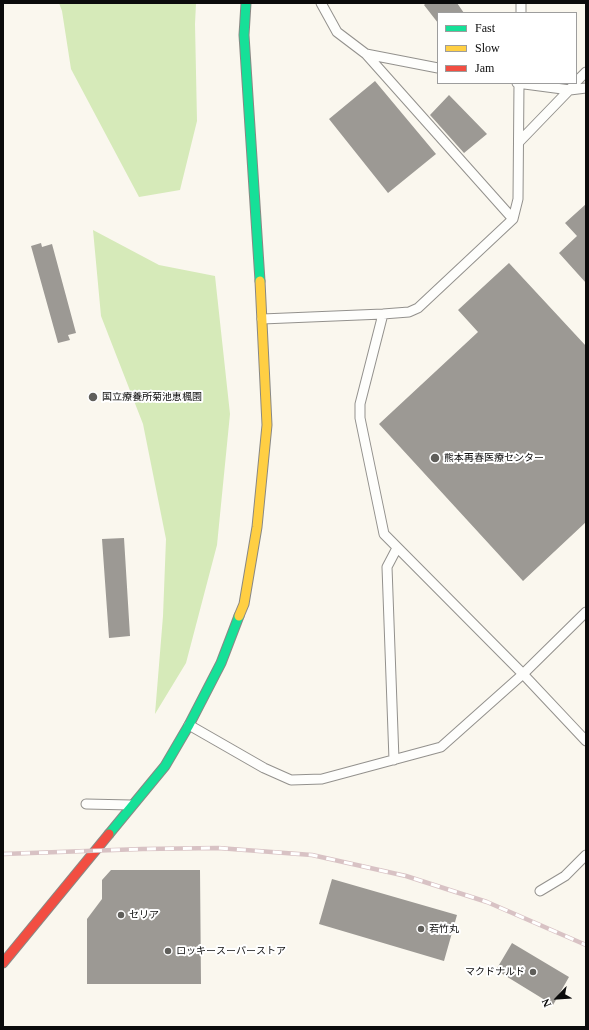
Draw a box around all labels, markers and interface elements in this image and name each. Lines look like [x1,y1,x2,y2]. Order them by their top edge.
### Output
legend [437,12,577,84]
text: Fast [475,21,495,35]
text: Slow [475,41,500,55]
text: Jam [475,61,494,75]
marker: 国立療養所菊池恵楓園 [87,391,99,403]
place label: 国立療養所菊池恵楓園 [102,391,202,403]
marker: 熊本再春医療センター [429,452,441,464]
place label: 熊本再春医療センター [444,452,544,464]
place label: セリア [129,909,159,921]
marker: セリア [116,910,126,920]
place label: 若竹丸 [429,923,459,935]
marker: 若竹丸 [416,924,426,934]
place label: ロッキースーパーストア [176,945,286,957]
marker: ロッキースーパーストア [163,946,173,956]
place label: マクドナルド [465,966,525,978]
marker: マクドナルド [528,967,538,977]
north arrow [537,978,577,1018]
text: N [539,997,553,1009]

